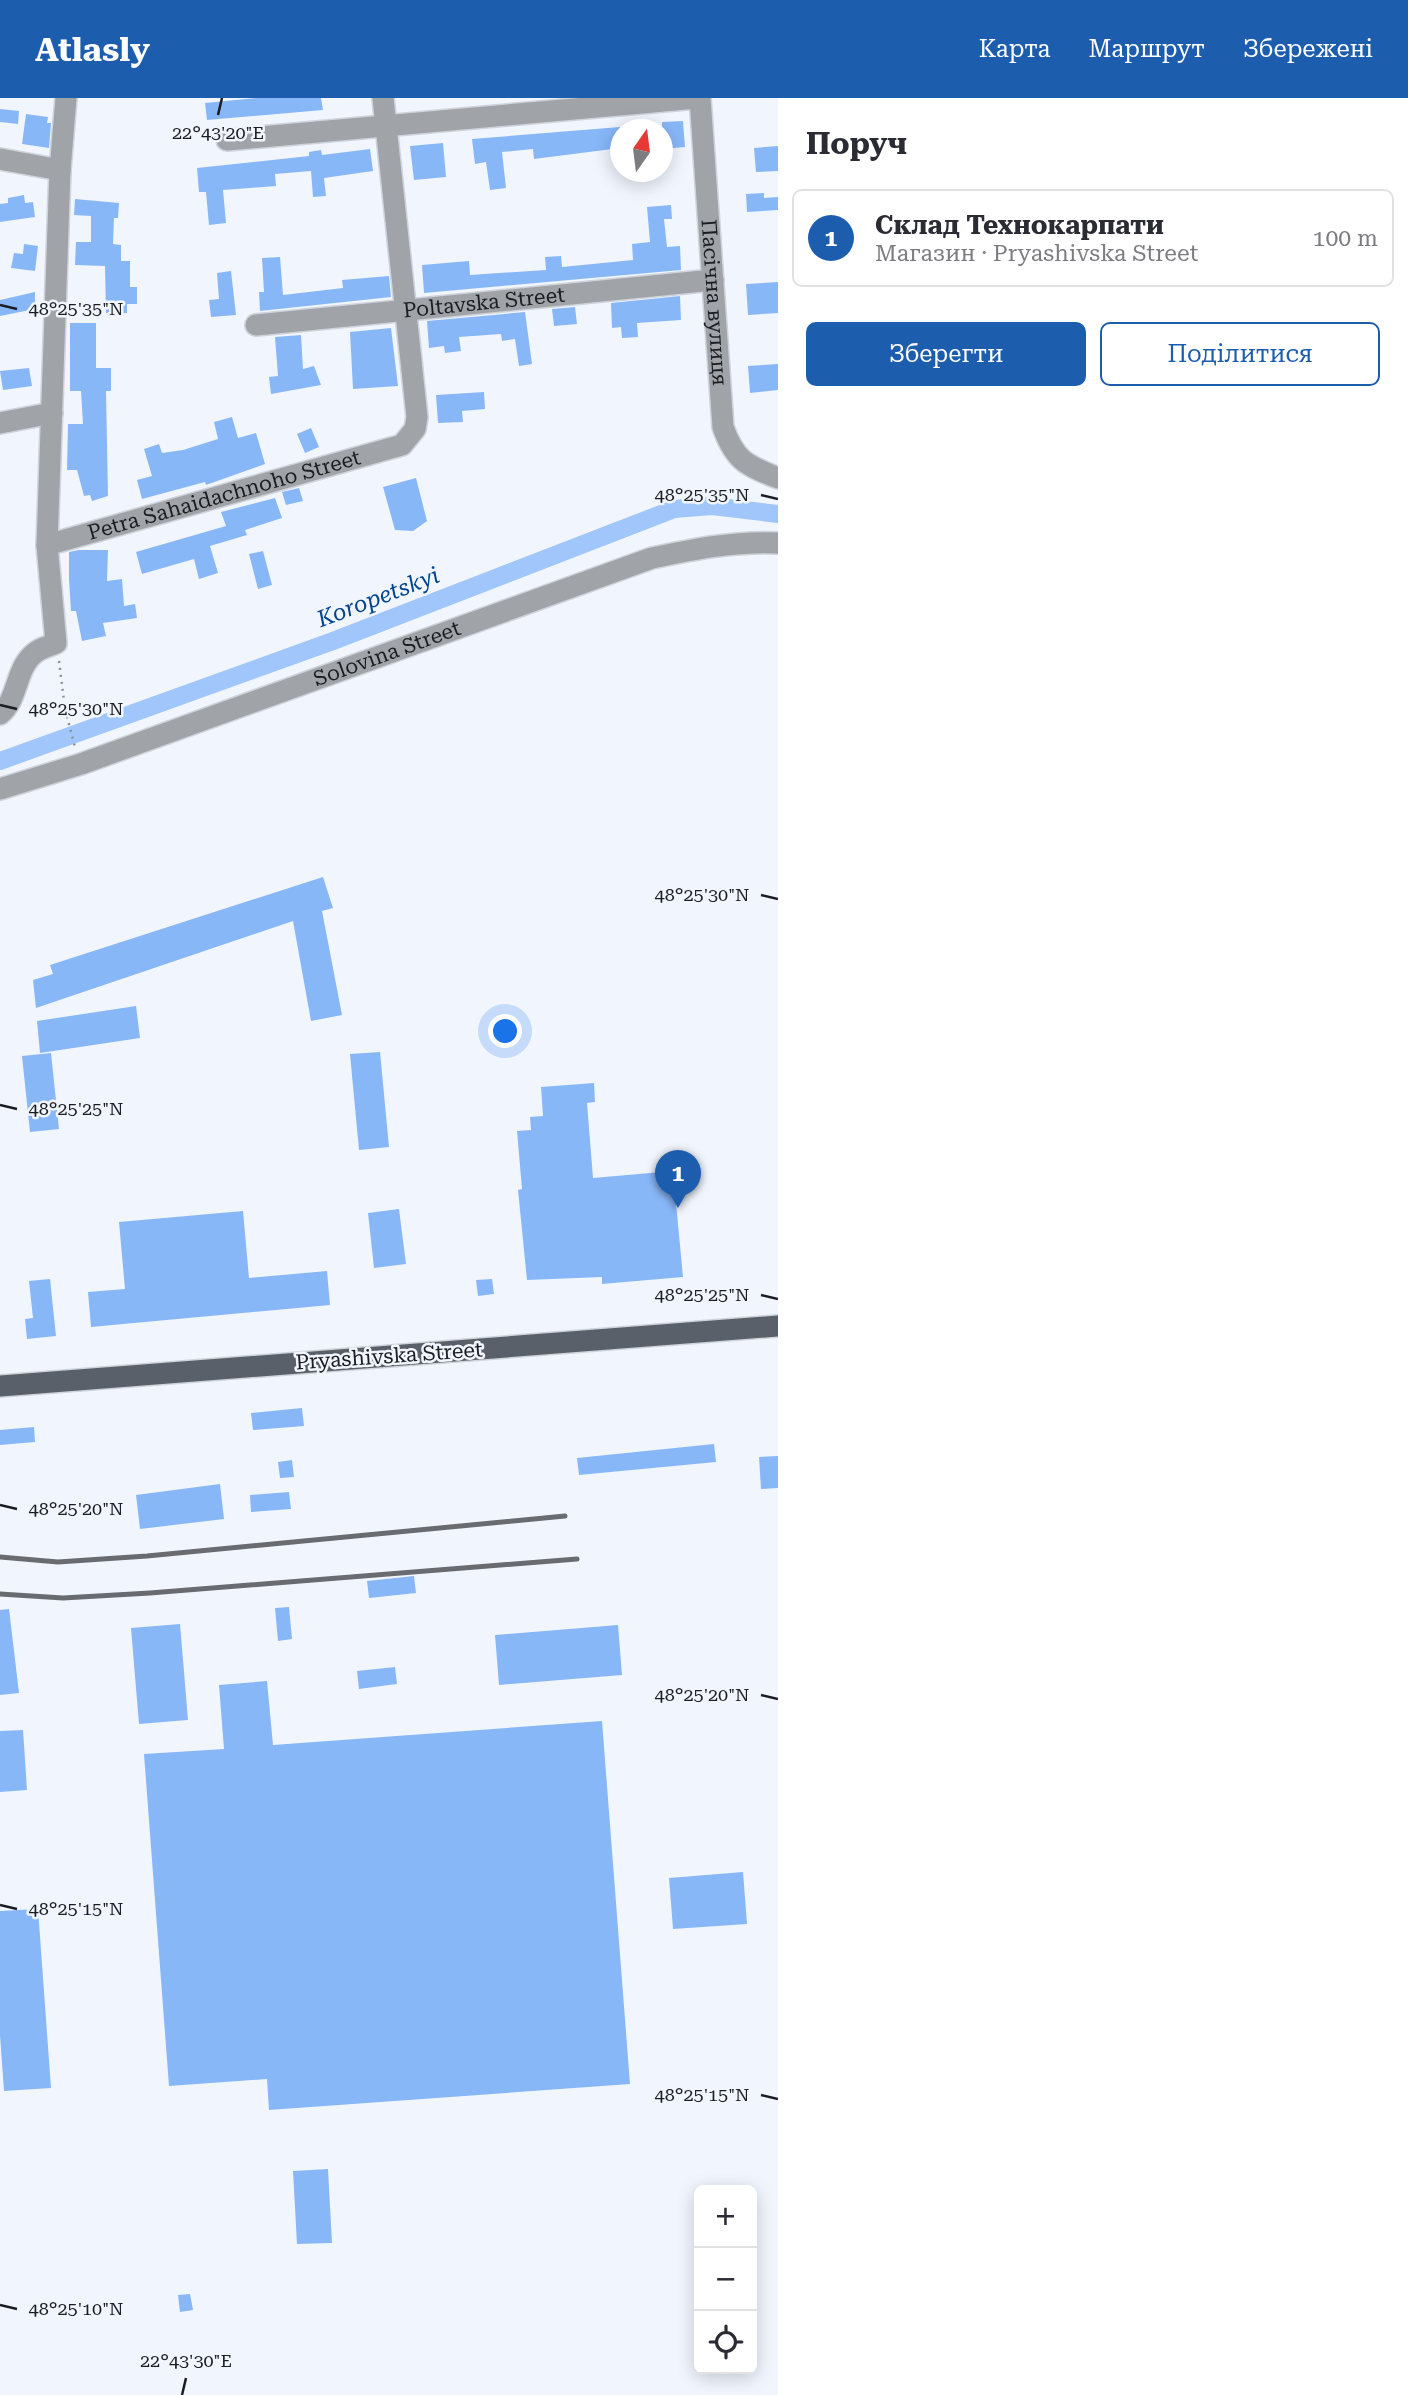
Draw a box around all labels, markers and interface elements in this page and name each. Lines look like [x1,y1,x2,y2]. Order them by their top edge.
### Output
text: Atlasly [35,30,150,69]
text: Карта [979,35,1051,63]
text: Маршрут [1089,35,1205,63]
text: Збережені [1243,35,1373,63]
north arrow [610,119,673,182]
text: 22°43'20"E [172,122,264,143]
text: Поруч [806,126,907,161]
text: Склад Технокарпати [875,210,1164,240]
street label: Пасічна вулиця [697,218,732,387]
text: 1 [825,225,837,252]
text: 100 m [1313,225,1378,252]
text: Магазин · Pryashivska Street [875,240,1198,267]
street label: Poltavska Street [402,283,566,322]
text: 48°25'35"N [29,298,123,319]
button: Зберегти [806,322,1086,386]
button: Поділитися [1100,322,1380,386]
street label: Petra Sahaidachnoho Street [85,445,363,545]
text: 48°25'35"N [655,484,749,505]
water label: Koropetskyi [312,562,443,634]
street label: Solovina Street [310,616,464,691]
text: 48°25'30"N [29,698,123,719]
text: 48°25'30"N [655,884,749,905]
your location [488,1014,522,1048]
text: 48°25'25"N [29,1098,123,1119]
pin: 1 [655,1150,701,1208]
text: 48°25'25"N [655,1284,749,1305]
street label: Pryashivska Street [295,1337,484,1375]
text: 48°25'20"N [29,1498,123,1519]
text: 48°25'20"N [655,1684,749,1705]
text: 48°25'15"N [29,1898,123,1919]
text: 48°25'15"N [655,2084,749,2105]
map controls [694,2185,757,2374]
button: + [694,2185,757,2248]
button: − [694,2248,757,2311]
text: 48°25'10"N [29,2298,123,2319]
button: locate [694,2311,757,2374]
text: 22°43'30"E [140,2350,232,2371]

